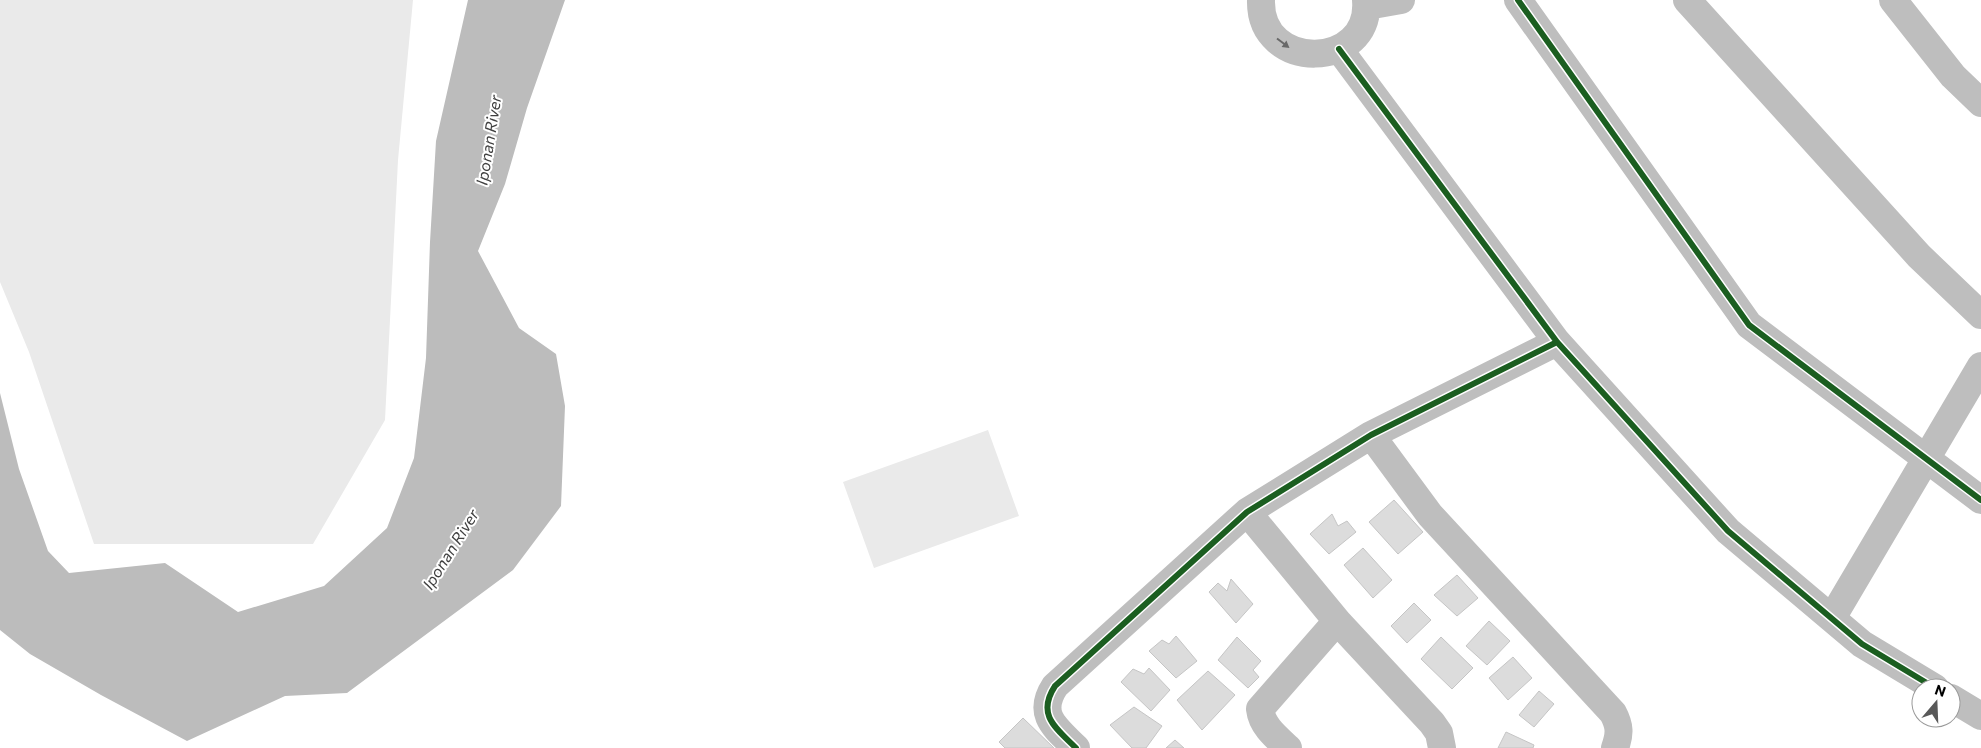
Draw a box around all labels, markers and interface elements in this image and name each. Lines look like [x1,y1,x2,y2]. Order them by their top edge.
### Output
one-way arrow [1276,38,1289,49]
water label: Iponan River [472,93,505,186]
water label: Iponan River [418,505,482,593]
north arrow [1911,678,1961,728]
text: N [1933,680,1948,700]

